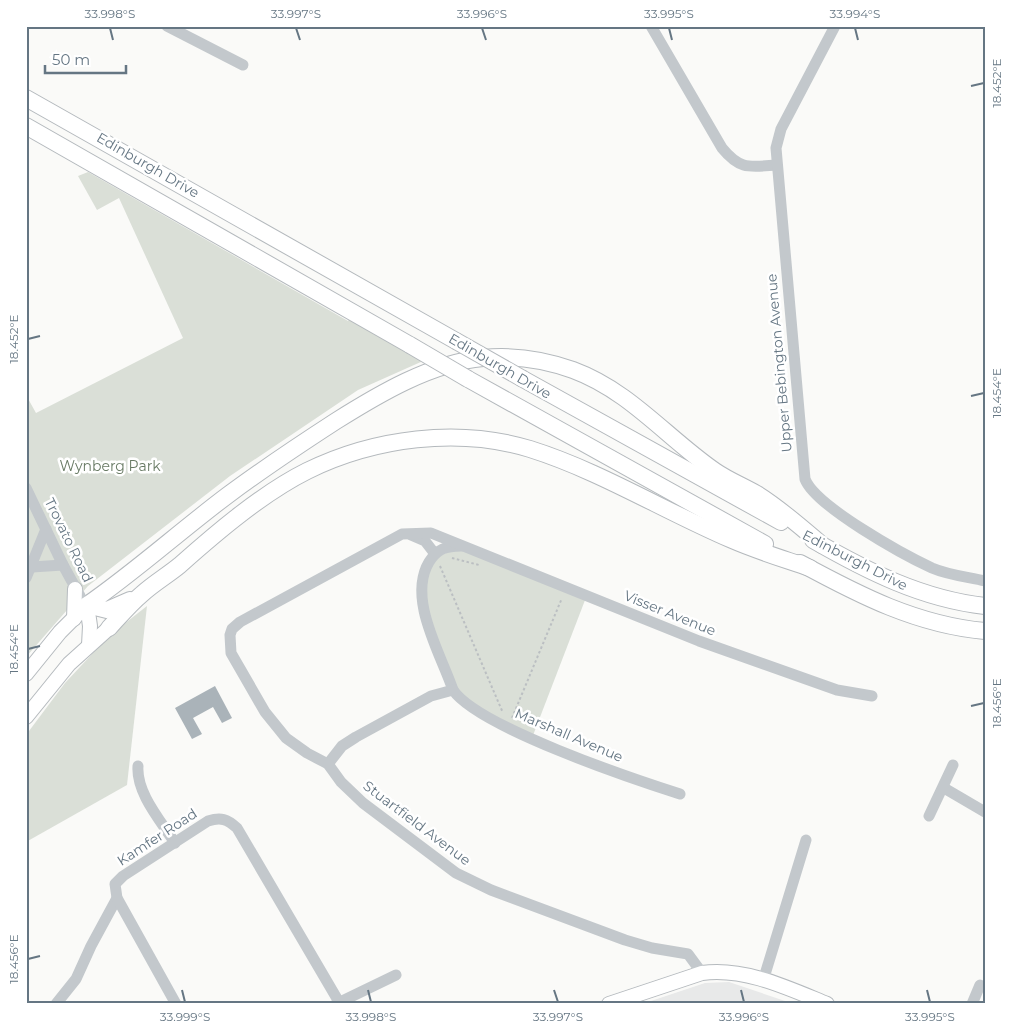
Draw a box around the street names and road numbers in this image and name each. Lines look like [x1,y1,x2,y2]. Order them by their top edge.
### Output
street label: Edinburgh Drive [93,128,203,202]
street label: Upper Bebington Avenue [762,273,796,453]
street label: Edinburgh Drive [445,329,555,403]
street label: Trovato Road [41,495,97,585]
street label: Edinburgh Drive [799,526,911,594]
street label: Visser Avenue [621,586,719,640]
street label: Marshall Avenue [512,704,626,766]
street label: Stuartfield Avenue [360,777,474,869]
street label: Kamfer Road [114,804,200,870]

